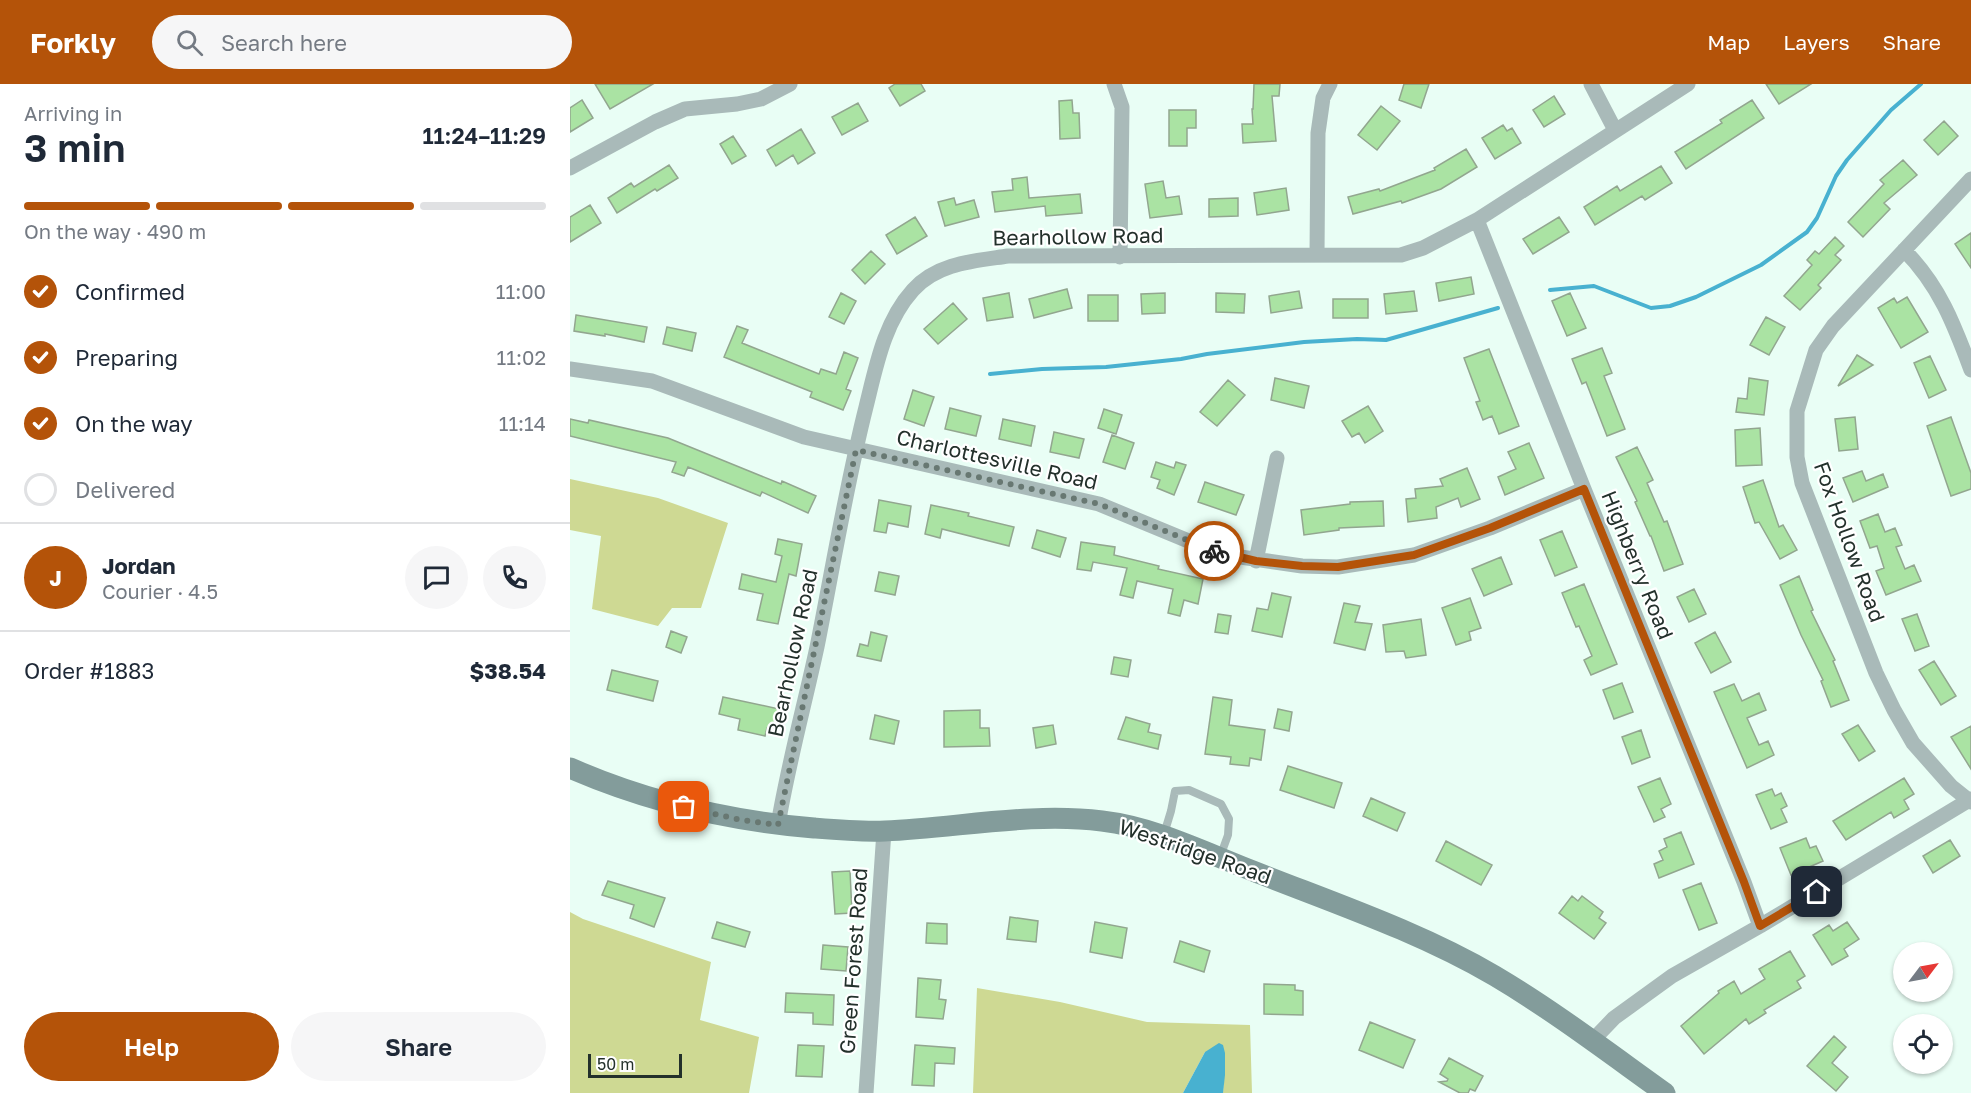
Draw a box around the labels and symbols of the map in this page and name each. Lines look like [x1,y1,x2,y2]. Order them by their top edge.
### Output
street label: Bearhollow Road [992,222,1164,250]
street label: Charlottesville Road [894,423,1100,495]
street label: Fox Hollow Road [1809,458,1891,626]
street label: Highberry Road [1596,487,1680,643]
courier [1184,521,1244,581]
street label: Bearhollow Road [762,566,823,739]
pin [658,781,709,832]
street label: Westridge Road [1116,813,1275,889]
pin [1791,866,1842,917]
street label: Green Forest Road [834,867,872,1055]
north arrow [1893,942,1953,1002]
scale bar [588,1051,682,1078]

